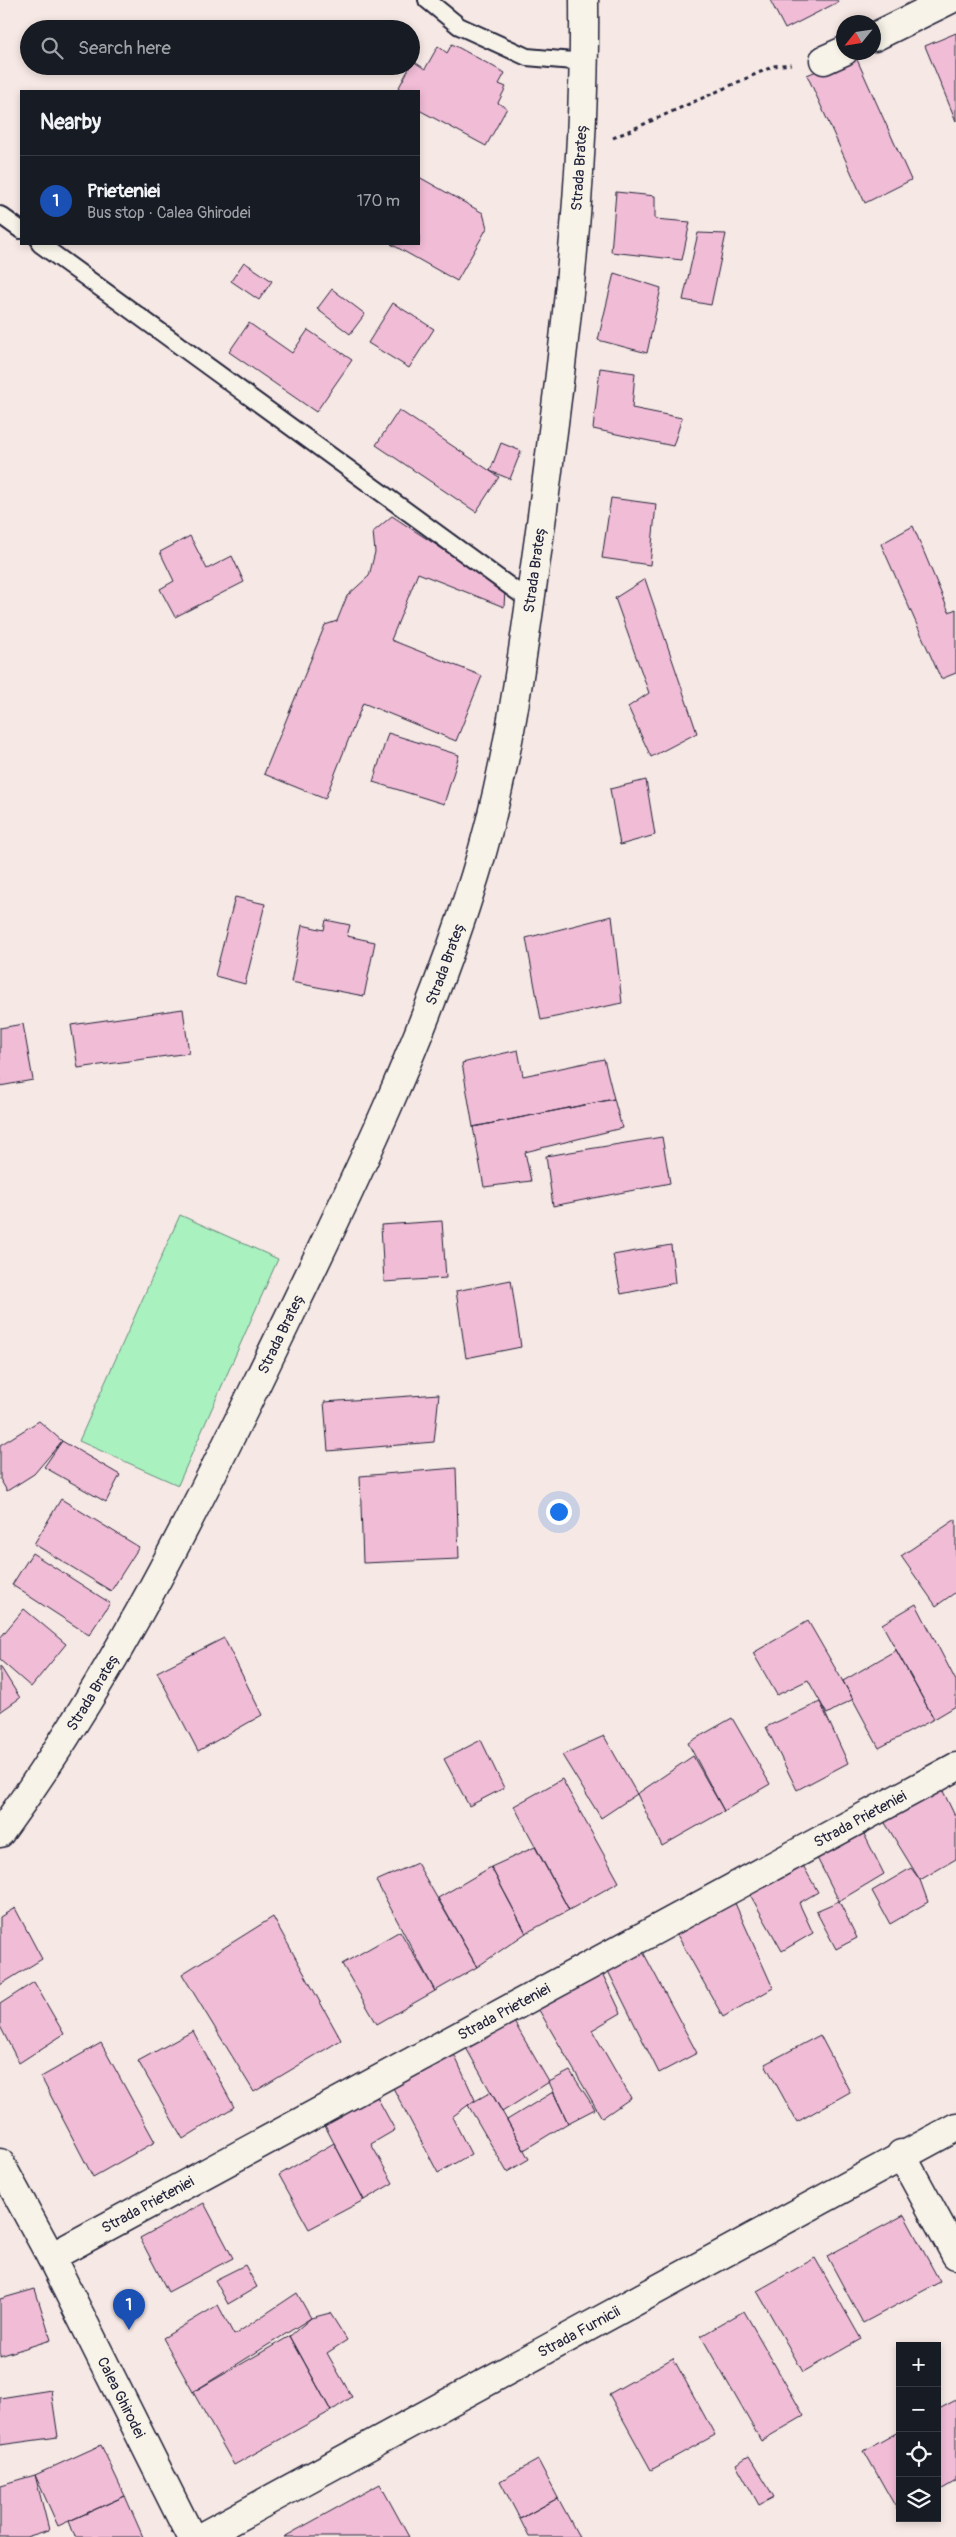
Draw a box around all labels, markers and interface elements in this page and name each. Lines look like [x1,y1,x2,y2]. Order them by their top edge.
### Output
north arrow [836,15,881,60]
search box [20,20,420,75]
icon: search [38,34,66,62]
text: Search here [78,36,171,60]
text: Nearby [40,109,101,136]
street label: Strada Brateș [567,123,592,212]
text: Prieteniei [87,179,160,203]
text: 1 [53,191,59,211]
text: 170 m [357,191,400,211]
text: Bus stop · Calea Ghirodei [87,203,251,223]
street label: Strada Brateș [520,525,551,614]
street label: Strada Brateș [422,919,470,1008]
street label: Strada Brateș [254,1290,309,1377]
your location [546,1499,572,1525]
street label: Strada Brateș [63,1650,124,1735]
street label: Strada Prieteniei [811,1786,910,1852]
street label: Strada Prieteniei [454,1979,554,2045]
street label: Strada Prieteniei [98,2172,198,2238]
pin: 1 [113,2289,145,2330]
street label: Strada Furnicii [535,2302,624,2362]
map controls [896,2342,941,2522]
button: + [896,2342,941,2387]
street label: Calea Ghirodei [93,2354,149,2442]
button: − [896,2387,941,2432]
button: locate [896,2432,941,2477]
button: layers [896,2477,941,2522]

